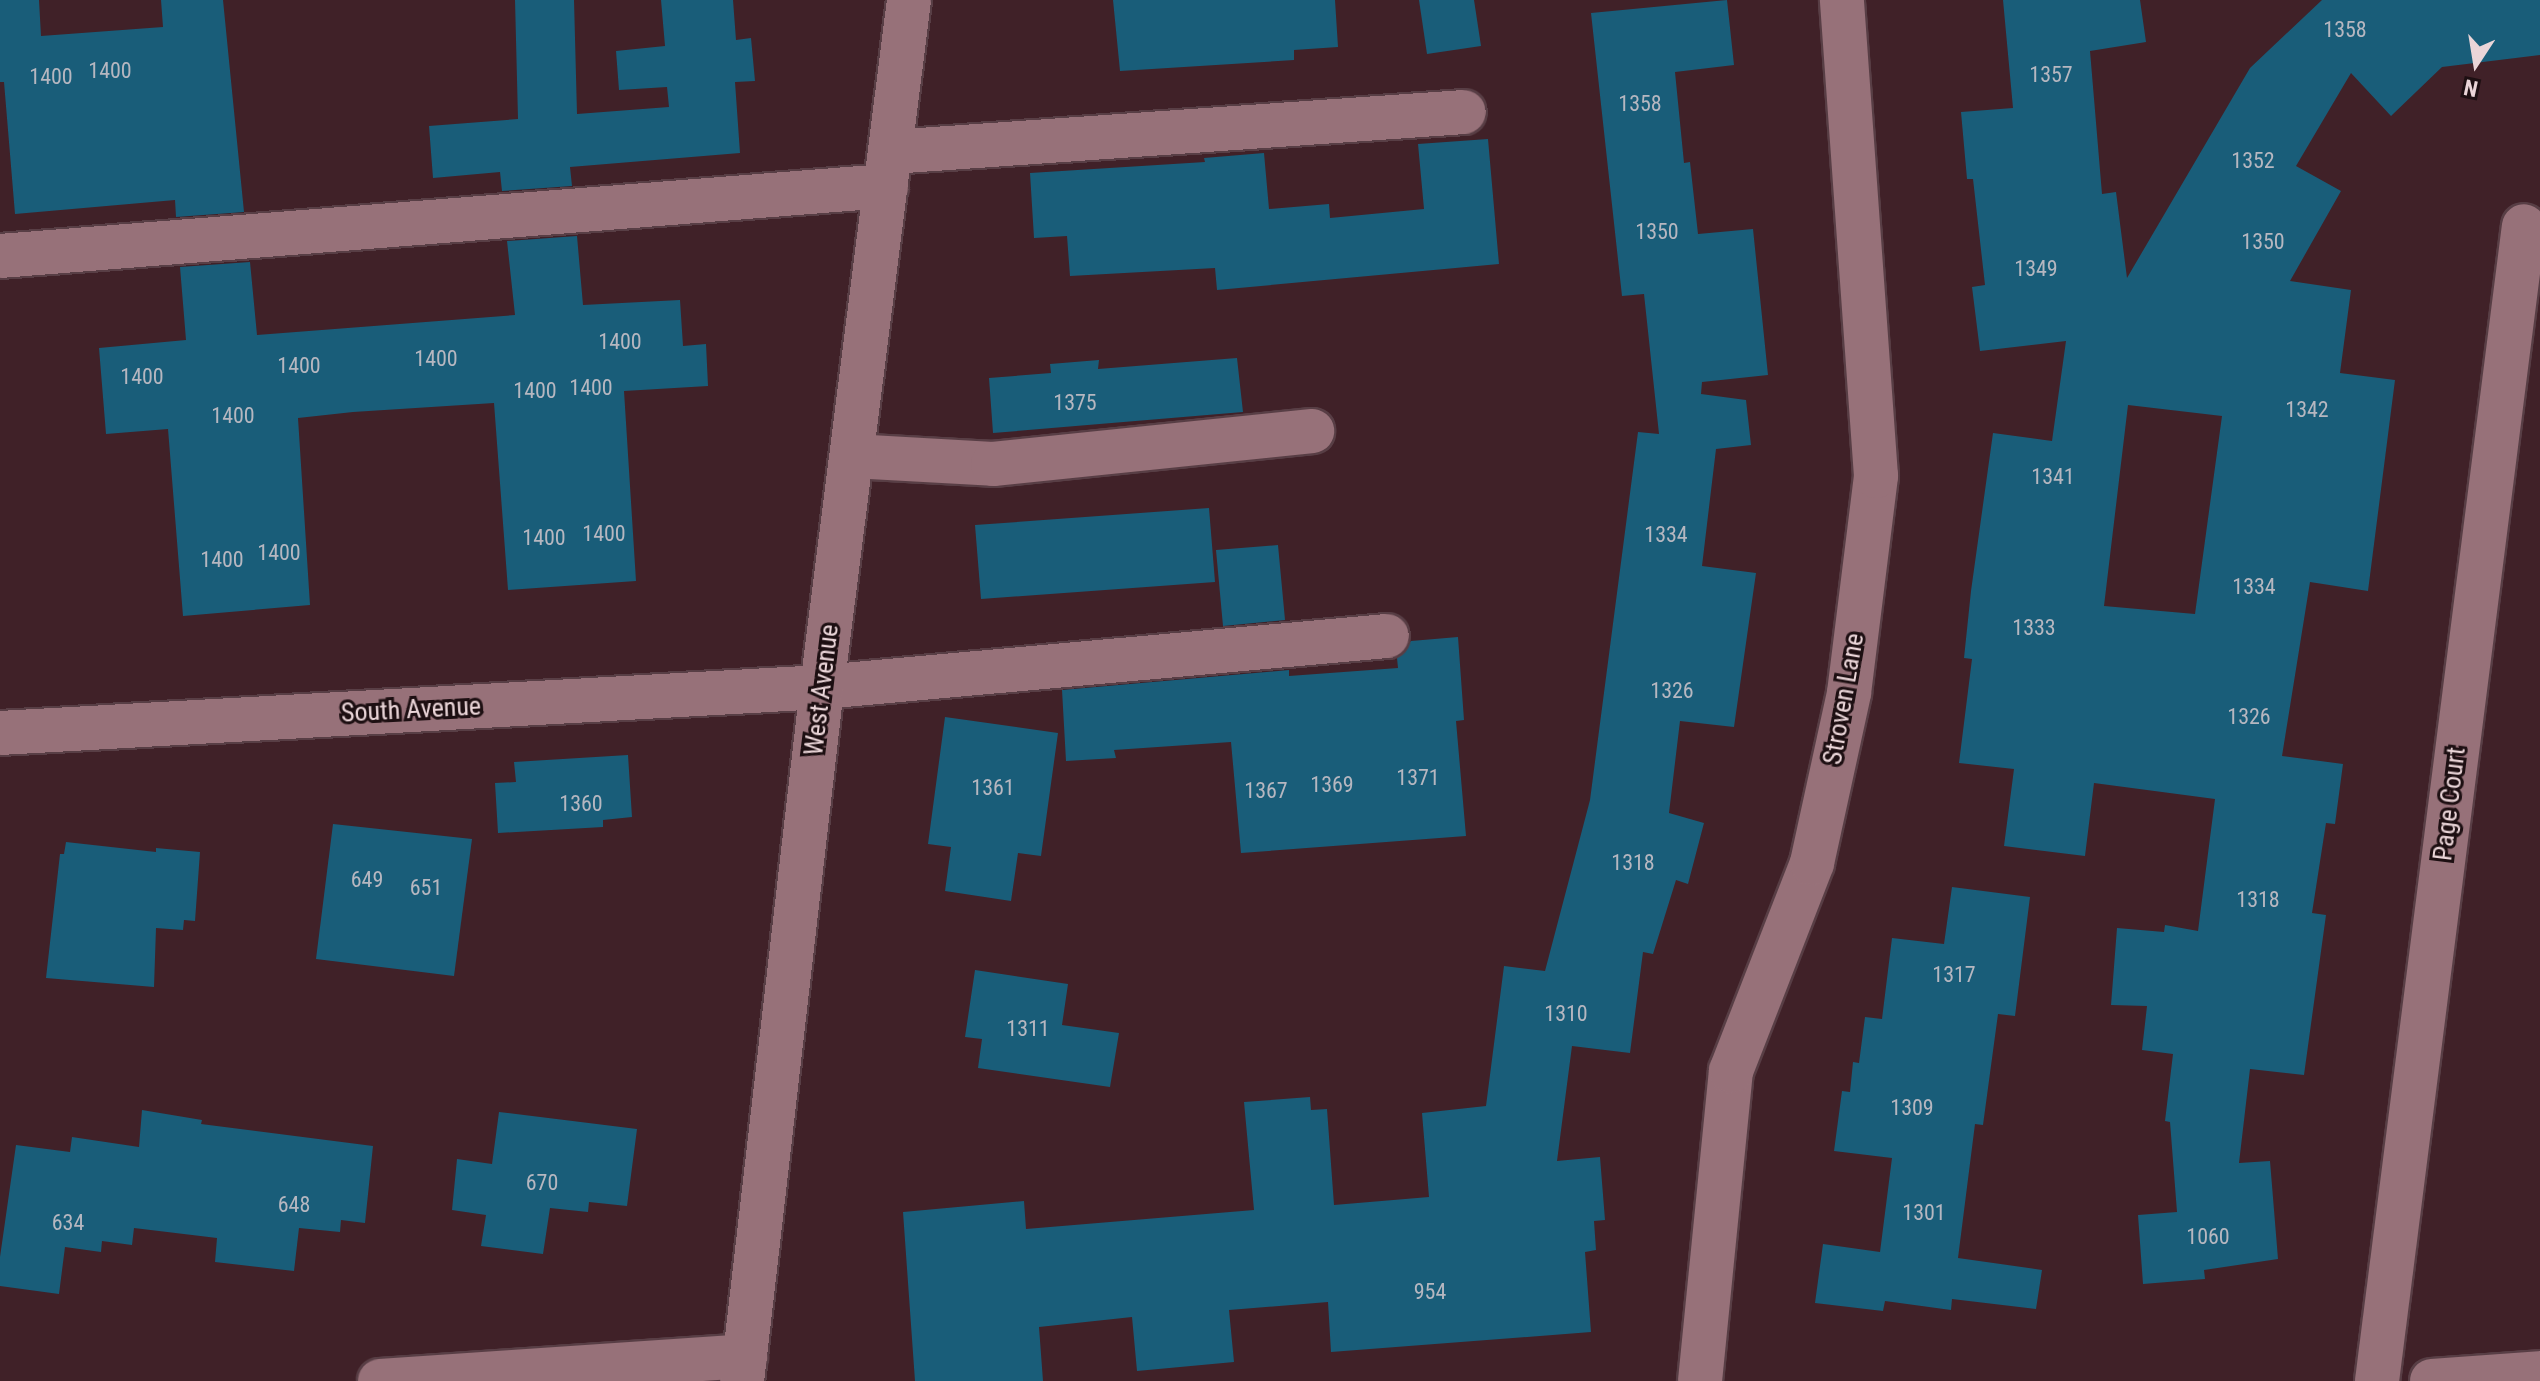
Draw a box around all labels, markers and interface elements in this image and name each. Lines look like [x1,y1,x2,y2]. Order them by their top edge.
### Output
house number: 1358 [2323,17,2367,43]
north arrow [2436,24,2516,104]
house number: 1400 [88,58,132,84]
house number: 1357 [2029,62,2073,88]
house number: 1400 [29,64,73,90]
text: N [2462,74,2480,102]
house number: 1358 [1618,91,1662,117]
house number: 1352 [2231,148,2275,174]
house number: 1350 [1635,219,1679,245]
house number: 1350 [2241,229,2285,255]
house number: 1349 [2014,256,2058,282]
house number: 1400 [598,329,642,355]
house number: 1400 [414,346,458,372]
house number: 1400 [277,353,321,379]
house number: 1400 [120,364,164,390]
house number: 1400 [569,375,613,401]
house number: 1400 [513,378,557,404]
house number: 1375 [1053,390,1097,416]
house number: 1342 [2285,397,2329,423]
house number: 1400 [211,403,255,429]
house number: 1341 [2031,464,2075,490]
house number: 1400 [582,521,626,547]
house number: 1334 [1644,522,1688,548]
house number: 1400 [522,525,566,551]
house number: 1400 [257,540,301,566]
house number: 1400 [200,547,244,573]
house number: 1334 [2232,574,2276,600]
house number: 1333 [2012,615,2056,641]
street label: West Avenue [798,623,846,757]
street label: Stroven Lane [1817,631,1871,767]
house number: 1326 [1650,678,1694,704]
street label: South Avenue [340,691,482,729]
house number: 1326 [2227,704,2271,730]
street label: Page Court [2428,745,2472,863]
house number: 1371 [1396,765,1440,791]
house number: 1369 [1310,772,1354,798]
house number: 1361 [971,775,1015,801]
house number: 1367 [1244,778,1288,804]
house number: 1360 [559,791,603,817]
house number: 1318 [1611,850,1655,876]
house number: 649 [351,867,383,893]
house number: 651 [410,875,442,901]
house number: 1318 [2236,887,2280,913]
house number: 1317 [1932,962,1976,988]
house number: 1310 [1544,1001,1588,1027]
house number: 1311 [1006,1016,1050,1042]
house number: 1309 [1890,1095,1934,1121]
house number: 670 [526,1170,558,1196]
house number: 648 [278,1192,310,1218]
house number: 1301 [1902,1200,1946,1226]
house number: 634 [52,1210,84,1236]
house number: 1060 [2186,1224,2230,1250]
house number: 954 [1414,1279,1446,1305]

